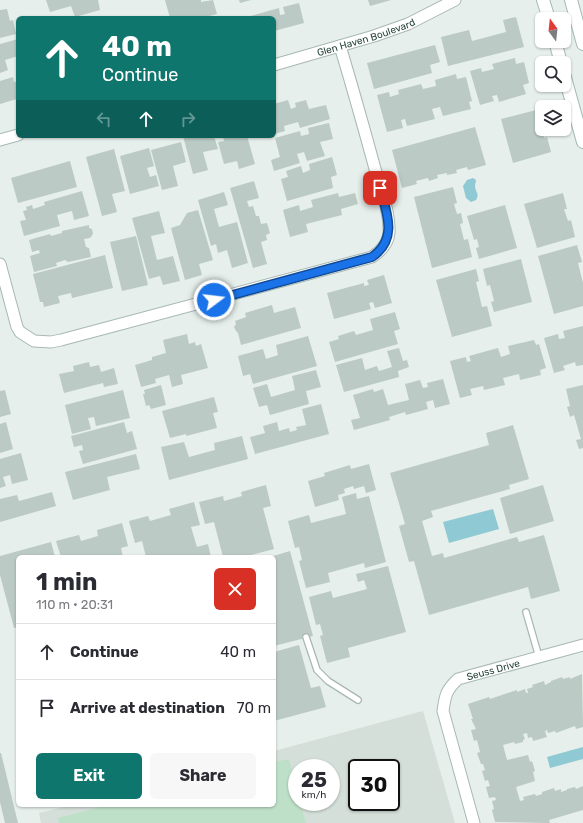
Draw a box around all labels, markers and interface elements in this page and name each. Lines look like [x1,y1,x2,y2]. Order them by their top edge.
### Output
north arrow [535,12,571,48]
map controls [535,12,571,136]
street label: Glen Haven Boulevard [316,16,417,59]
text: 40 m [102,30,172,63]
icon: ahead [36,32,88,84]
button: search [535,56,571,92]
text: Continue [102,64,178,86]
button: layers [535,100,571,136]
icon: left [93,108,115,130]
icon: ahead [135,108,157,130]
icon: right [177,108,199,130]
pin [363,171,397,205]
icon: arrive [369,177,391,199]
position arrow [193,279,235,321]
text: 1 min [36,568,97,596]
button: close [214,568,256,610]
text: 110 m · 20:31 [36,597,113,612]
icon: ahead [36,641,58,663]
text: Continue [70,643,139,661]
text: 40 m [220,643,256,661]
street label: Seuss Drive [465,657,522,683]
icon: arrive [36,697,58,719]
text: Arrive at destination [70,699,225,717]
text: 70 m [237,699,271,717]
button: Exit [36,753,142,799]
button: Share [150,753,256,799]
speed limit sign: 30 [348,759,400,811]
text: 25 [301,768,327,792]
text: km/h [302,789,326,801]

